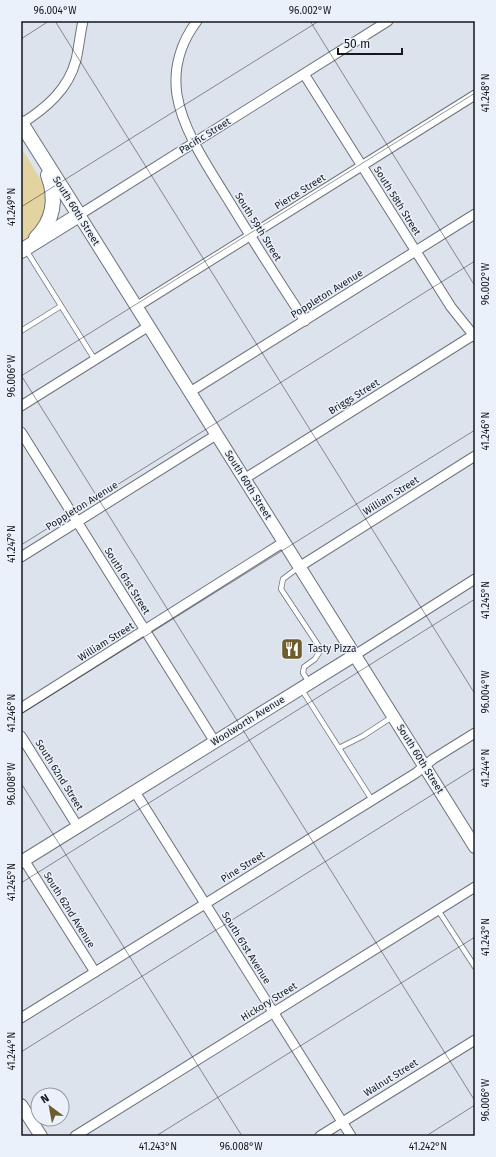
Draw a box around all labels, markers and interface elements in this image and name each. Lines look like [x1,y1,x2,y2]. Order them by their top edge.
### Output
text: 96.004°W [34,5,77,17]
text: 96.002°W [289,5,332,17]
scale bar [338,30,402,56]
text: 50 m [344,37,370,51]
text: 41.248°N [480,73,492,113]
street label: Pacific Street [177,115,233,157]
street label: South 58th Street [371,164,423,238]
street label: Pierce Street [272,171,328,212]
street label: South 60th Street [50,174,102,248]
text: 41.249°N [6,188,18,226]
street label: South 59th Street [232,190,284,264]
text: 96.002°W [480,262,492,305]
street label: Poppleton Avenue [289,267,365,321]
text: 96.006°W [6,354,18,397]
street label: Briggs Street [326,376,382,417]
text: 41.246°N [480,412,492,450]
street label: South 60th Street [222,448,274,522]
street label: William Street [361,474,421,518]
street label: Poppleton Avenue [44,479,120,533]
text: 41.247°N [6,525,18,563]
street label: South 61st Street [102,545,153,617]
text: 41.245°N [480,581,492,619]
street label: William Street [76,620,136,664]
restaurant icon: Tasty Pizza [279,636,305,662]
place label: Tasty Pizza [308,643,356,655]
text: 96.004°W [480,670,492,713]
street label: Woolworth Avenue [209,693,287,749]
text: 41.246°N [6,694,18,732]
street label: South 60th Street [394,722,446,796]
street label: South 62nd Street [32,737,86,813]
text: 41.244°N [480,749,492,787]
text: 96.008°W [6,762,18,806]
street label: Pine Street [219,849,268,885]
text: 41.245°N [6,863,18,901]
street label: South 62nd Avenue [41,870,97,950]
street label: South 61st Avenue [219,910,273,986]
text: 41.243°N [480,918,492,956]
street label: Hickory Street [239,980,300,1024]
text: 41.244°N [6,1032,18,1070]
street label: Walnut Street [362,1056,420,1099]
text: 96.006°W [480,1078,492,1121]
north arrow [30,1087,70,1127]
text: N [38,1091,52,1106]
text: 41.243°N [139,1141,177,1153]
text: 96.008°W [219,1141,263,1153]
text: 41.242°N [409,1141,447,1153]

